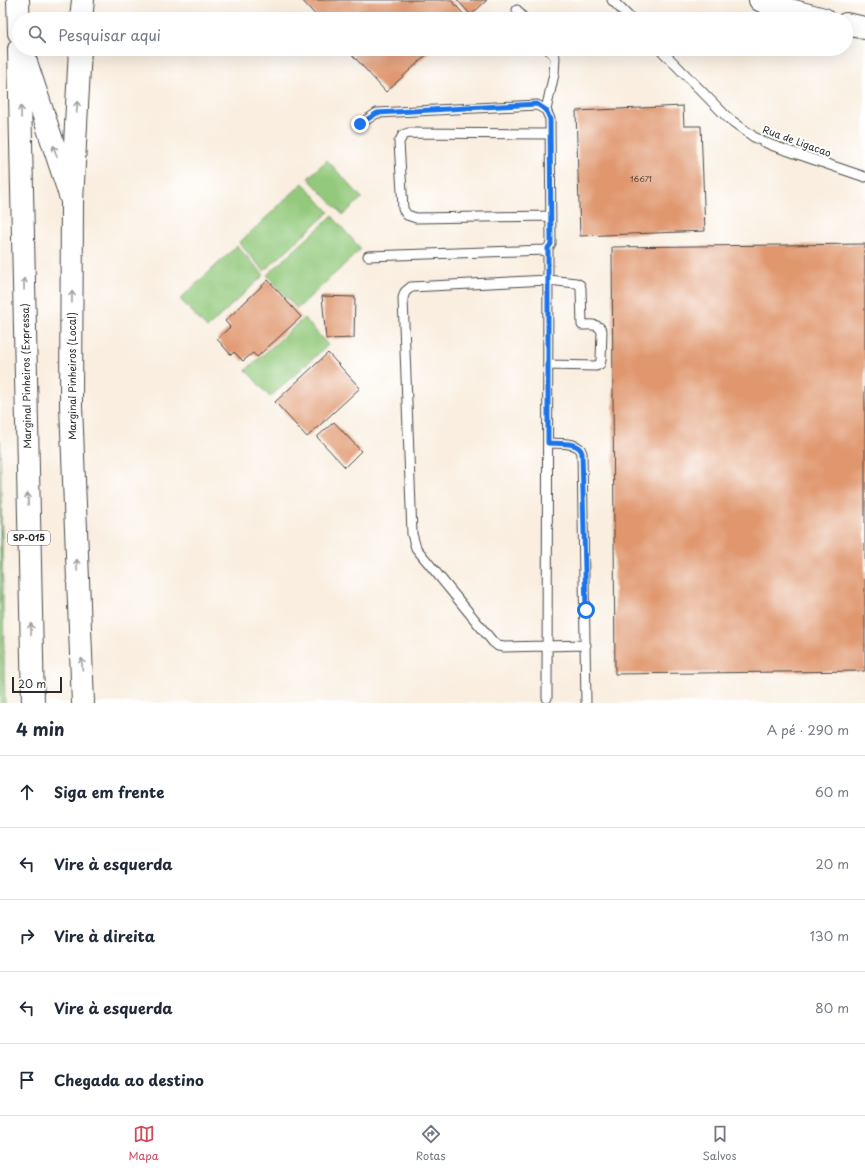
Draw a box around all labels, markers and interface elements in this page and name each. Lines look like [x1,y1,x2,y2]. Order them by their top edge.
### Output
search box [12,12,853,56]
icon: search [26,23,48,45]
text: Pesquisar aqui [58,23,161,46]
one-way arrow [73,101,81,114]
one-way arrow [17,106,24,119]
route end [351,115,369,133]
street label: Rua de Ligacao [761,121,834,160]
one-way arrow [51,145,59,157]
house number: 16671 [630,173,652,185]
one-way arrow [20,278,28,291]
one-way arrow [68,291,76,304]
street label: Marginal Pinheiros (Expressa) [17,303,34,449]
street label: Marginal Pinheiros (Local) [64,312,79,440]
one-way arrow [25,493,32,506]
road number: SP-015 [8,531,50,545]
one-way arrow [74,559,81,572]
route start [577,601,595,619]
one-way arrow [27,623,35,636]
one-way arrow [78,658,85,671]
scale bar [12,675,62,694]
text: 20 m [18,675,46,692]
text: 4 min [16,716,64,742]
text: A pé · 290 m [767,720,849,739]
text: Siga em frente [54,780,164,803]
icon: ahead [16,781,38,803]
text: 60 m [815,782,849,801]
text: Vire à esquerda [54,852,173,875]
icon: left [16,853,38,875]
text: 20 m [815,854,849,873]
text: Vire à direita [54,924,155,947]
icon: right [16,925,38,947]
text: 130 m [810,926,849,945]
text: Vire à esquerda [54,996,173,1019]
icon: left [16,997,38,1019]
text: 80 m [815,998,849,1017]
text: Chegada ao destino [54,1068,204,1091]
icon: arrive [16,1069,38,1091]
tab: Mapa [129,1123,159,1164]
tab: Rotas [416,1123,446,1164]
tab: Salvos [703,1123,736,1164]

